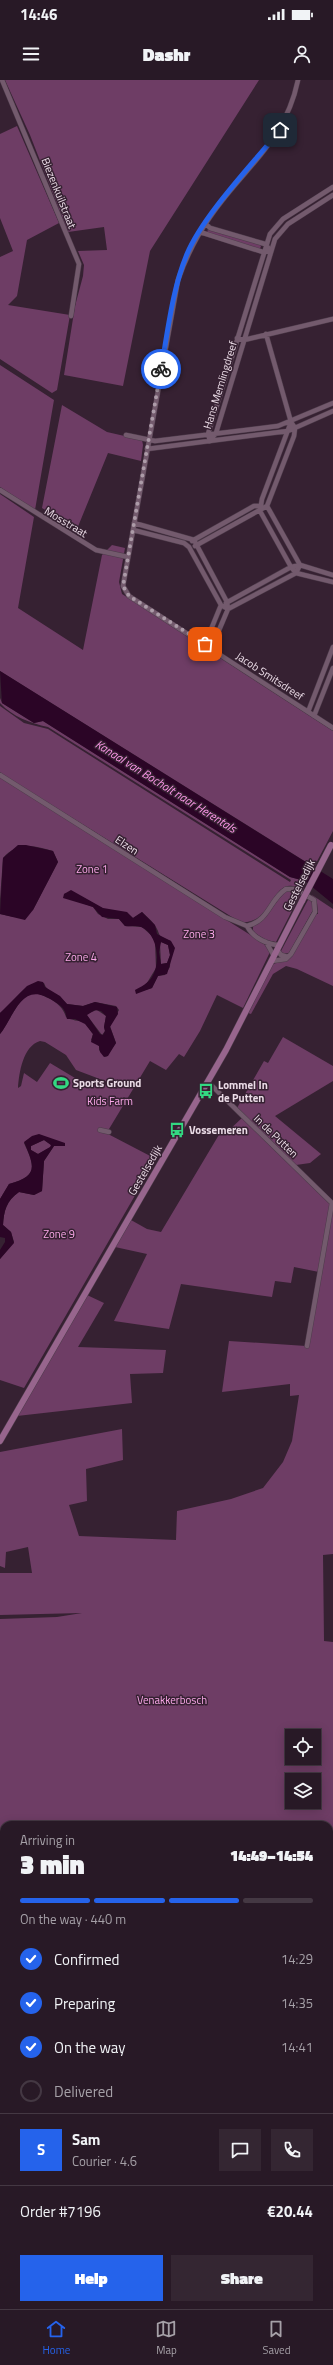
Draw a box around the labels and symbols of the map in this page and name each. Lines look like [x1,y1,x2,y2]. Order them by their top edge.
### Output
pin [263,113,297,147]
street label: Biezenkuilstraat [38,155,80,231]
street label: Hans Memlingdreef [199,339,241,431]
courier [141,349,181,389]
street label: Mosstraat [41,503,91,541]
pin [188,627,222,661]
street label: Jacob Smitsdreef [233,648,307,704]
water label: Kanaal van Bocholt naar Herentals [91,735,241,838]
street label: Elzen [112,831,142,859]
street label: Gestelsedijk [279,856,319,914]
park label: Zone 1 [76,861,108,877]
park label: Zone 3 [183,926,215,942]
park label: Zone 4 [65,949,97,965]
sports icon: Sports Ground [52,1074,70,1092]
place label: Sports Ground [73,1075,141,1091]
place label: Lommel In de Putten [218,1077,268,1106]
bus stop icon: Lommel In de Putten [197,1082,215,1100]
park label: Kids Farm [87,1093,133,1109]
street label: In de Putten [250,1111,302,1161]
bus stop icon: Vossemeren [168,1121,186,1139]
place label: Vossemeren [189,1122,248,1138]
street label: Gestelsedijk [124,1141,166,1198]
park label: Zone 9 [43,1226,75,1242]
park label: Venakkerbosch [137,1692,207,1708]

